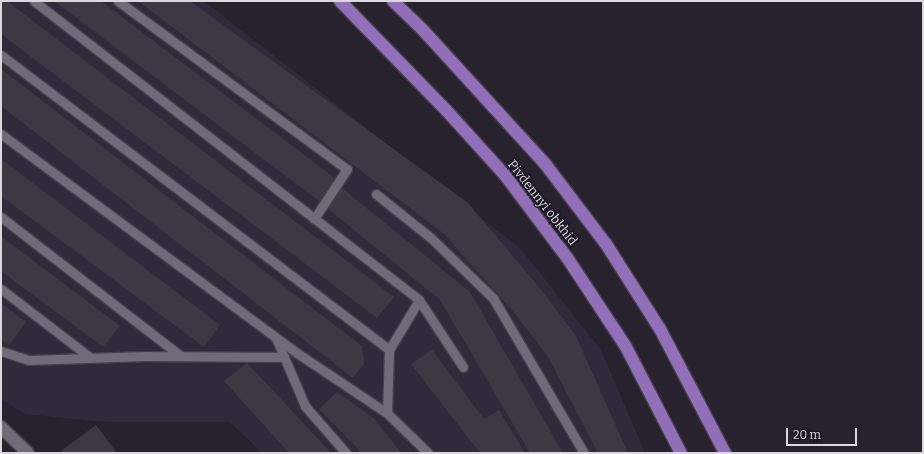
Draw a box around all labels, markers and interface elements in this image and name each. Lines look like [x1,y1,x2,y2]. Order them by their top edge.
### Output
street label: Pivdennyi obkhid [504,157,580,249]
scale bar [788,420,859,446]
text: 20 m [793,428,821,442]

